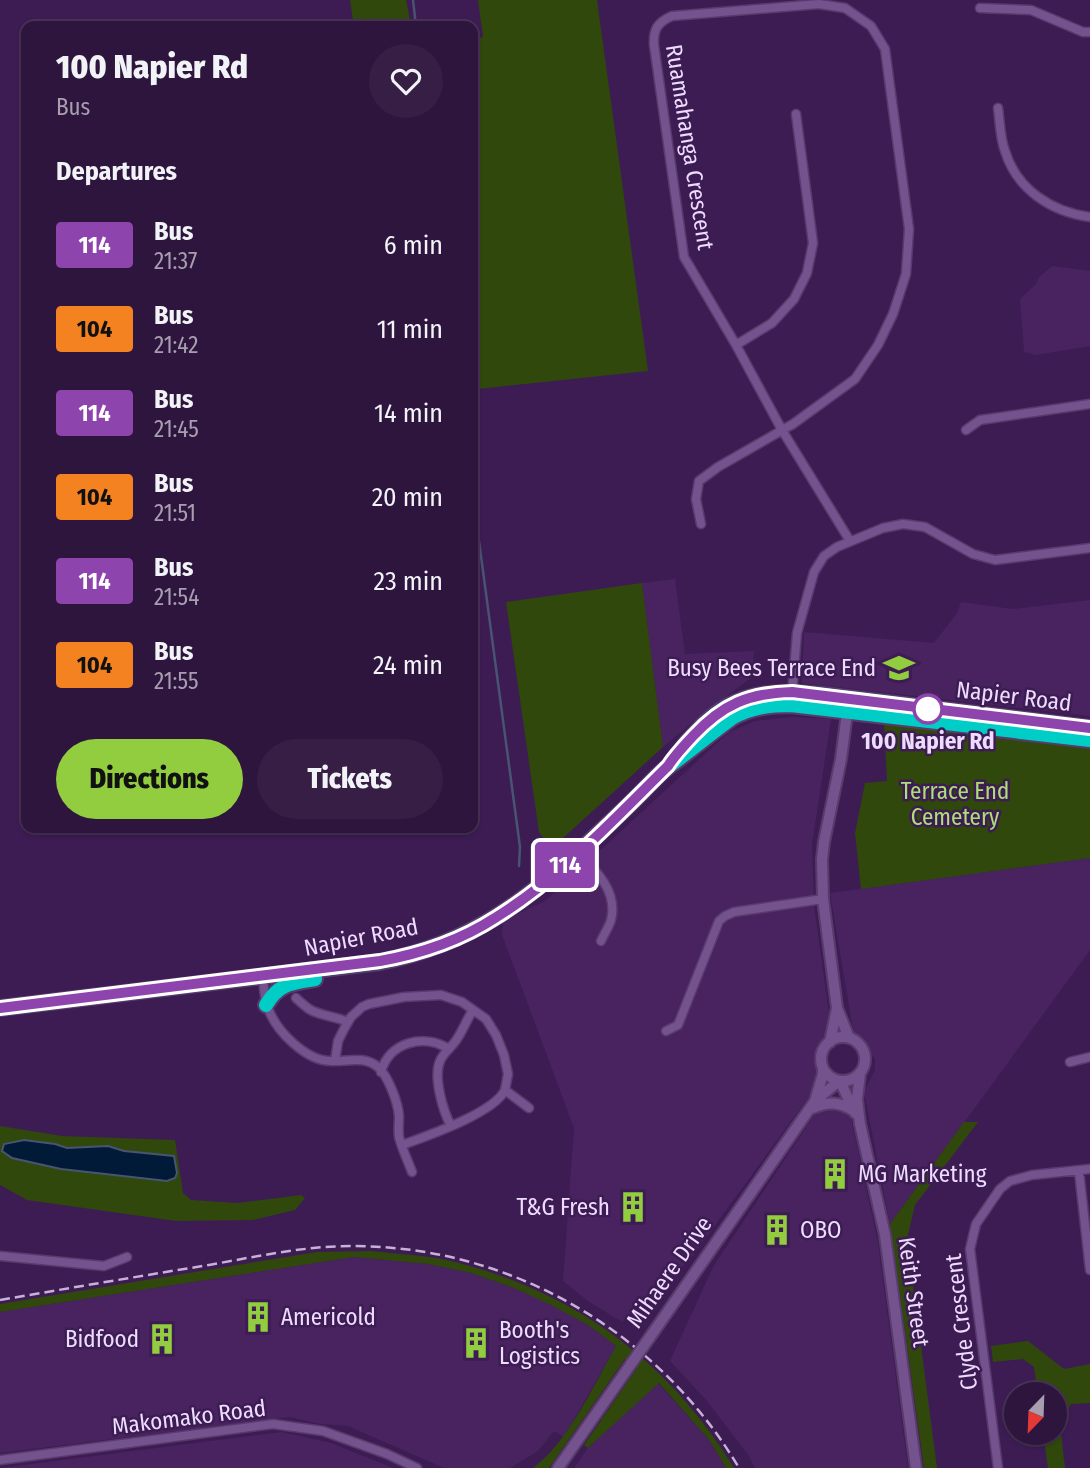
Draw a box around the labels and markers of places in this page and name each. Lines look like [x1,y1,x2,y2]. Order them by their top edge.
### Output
school or university icon: Busy Bees Terrace End [882,651,916,685]
place label: Busy Bees Terrace End [667,654,876,682]
marker: 100 Napier Rd [913,694,943,724]
place label: 100 Napier Rd [861,727,995,755]
building icon: MG Marketing [818,1157,852,1191]
place label: MG Marketing [858,1160,987,1188]
building icon: T&G Fresh [616,1190,650,1224]
place label: T&G Fresh [516,1193,610,1221]
building icon: OBO [760,1213,794,1247]
place label: OBO [800,1216,841,1244]
building icon: Americold [241,1300,275,1334]
place label: Americold [281,1303,376,1331]
place label: Booth's Logistics [499,1316,580,1370]
building icon: Bidfood [145,1322,179,1356]
place label: Bidfood [65,1325,139,1353]
building icon: Booth's Logistics [459,1326,493,1360]

